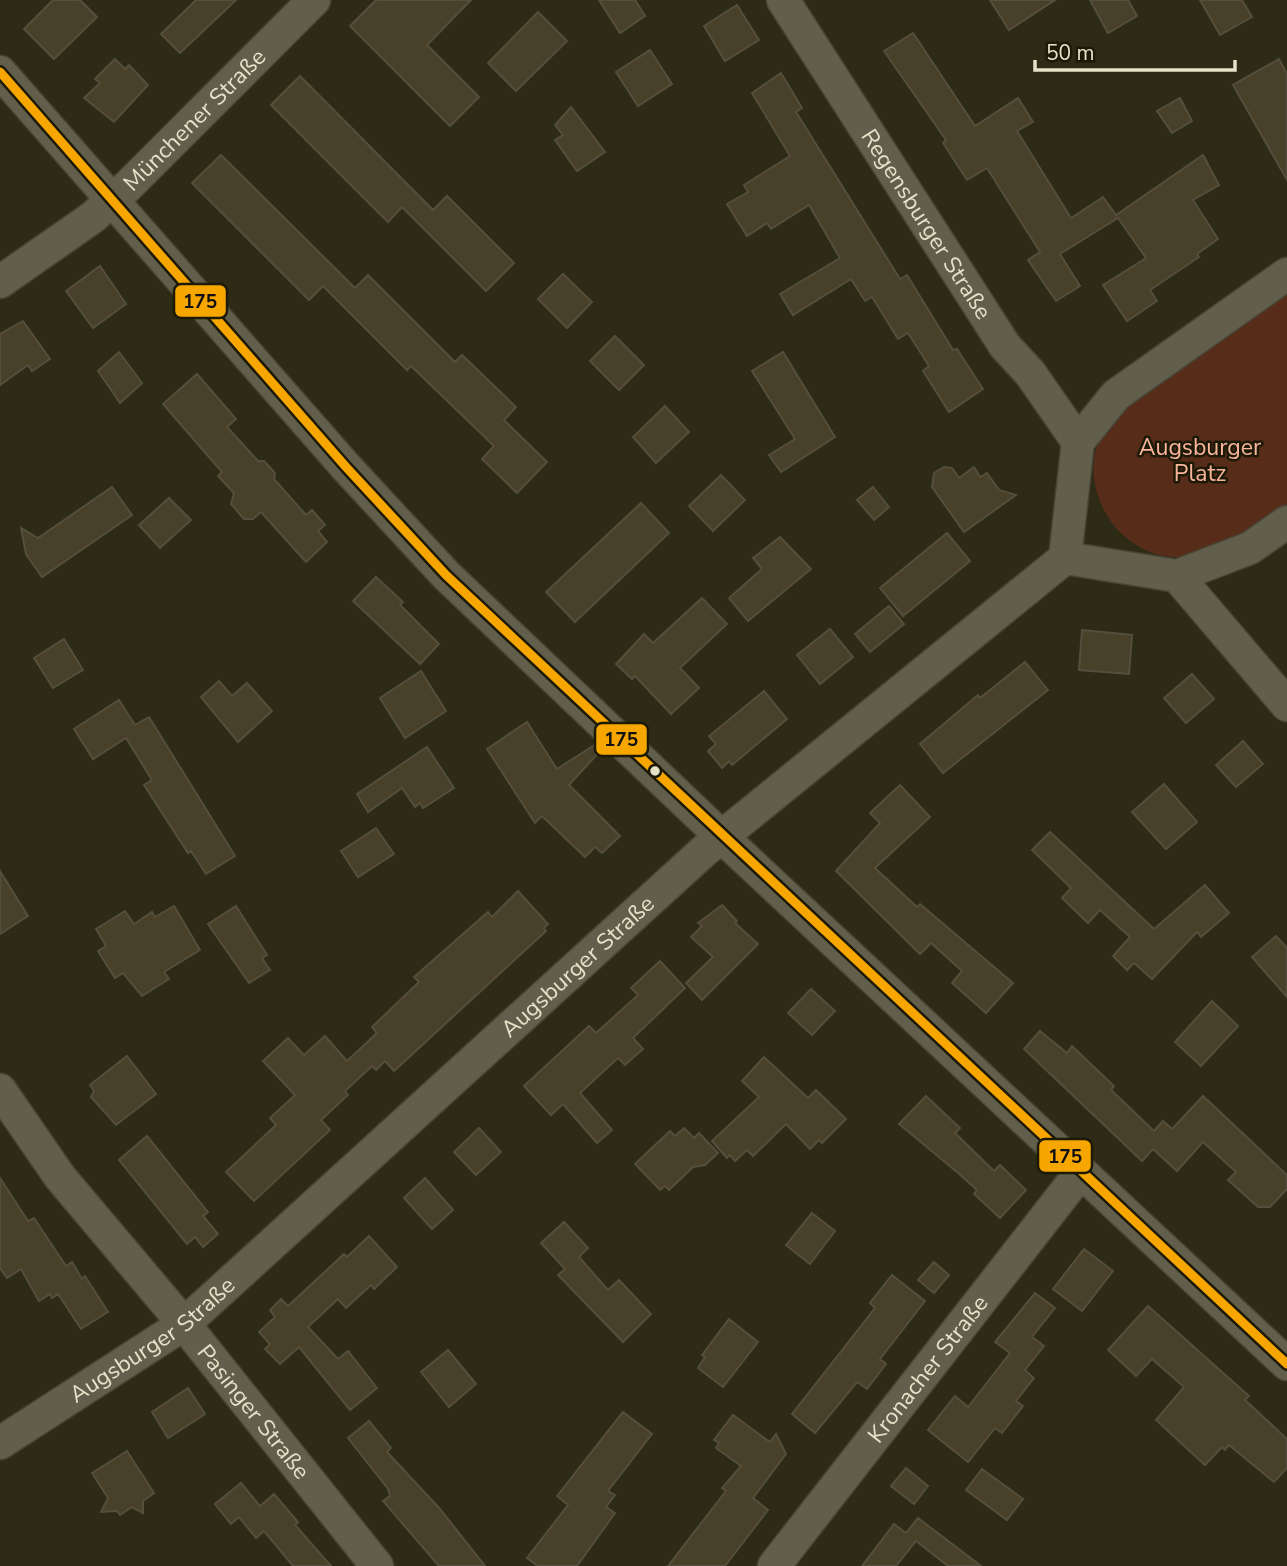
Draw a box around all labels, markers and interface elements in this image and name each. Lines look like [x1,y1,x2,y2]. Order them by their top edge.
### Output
scale bar [1035,28,1234,72]
text: 50 m [1046,39,1095,67]
street label: Münchener Straße [117,42,273,198]
street label: Regensburger Straße [854,123,999,325]
line badge: 175 [174,284,227,318]
text: 175 [183,289,217,315]
park label: Augsburger Platz [1139,432,1262,489]
line badge: 175 [595,723,648,756]
text: 175 [604,727,638,753]
unlabelled marker [648,764,662,778]
street label: Augsburger Straße [494,889,661,1044]
line badge: 175 [1038,1139,1092,1173]
text: 175 [1048,1144,1082,1170]
street label: Augsburger Straße [63,1270,242,1410]
street label: Kronacher Straße [861,1289,995,1449]
street label: Pasinger Straße [190,1338,317,1486]

